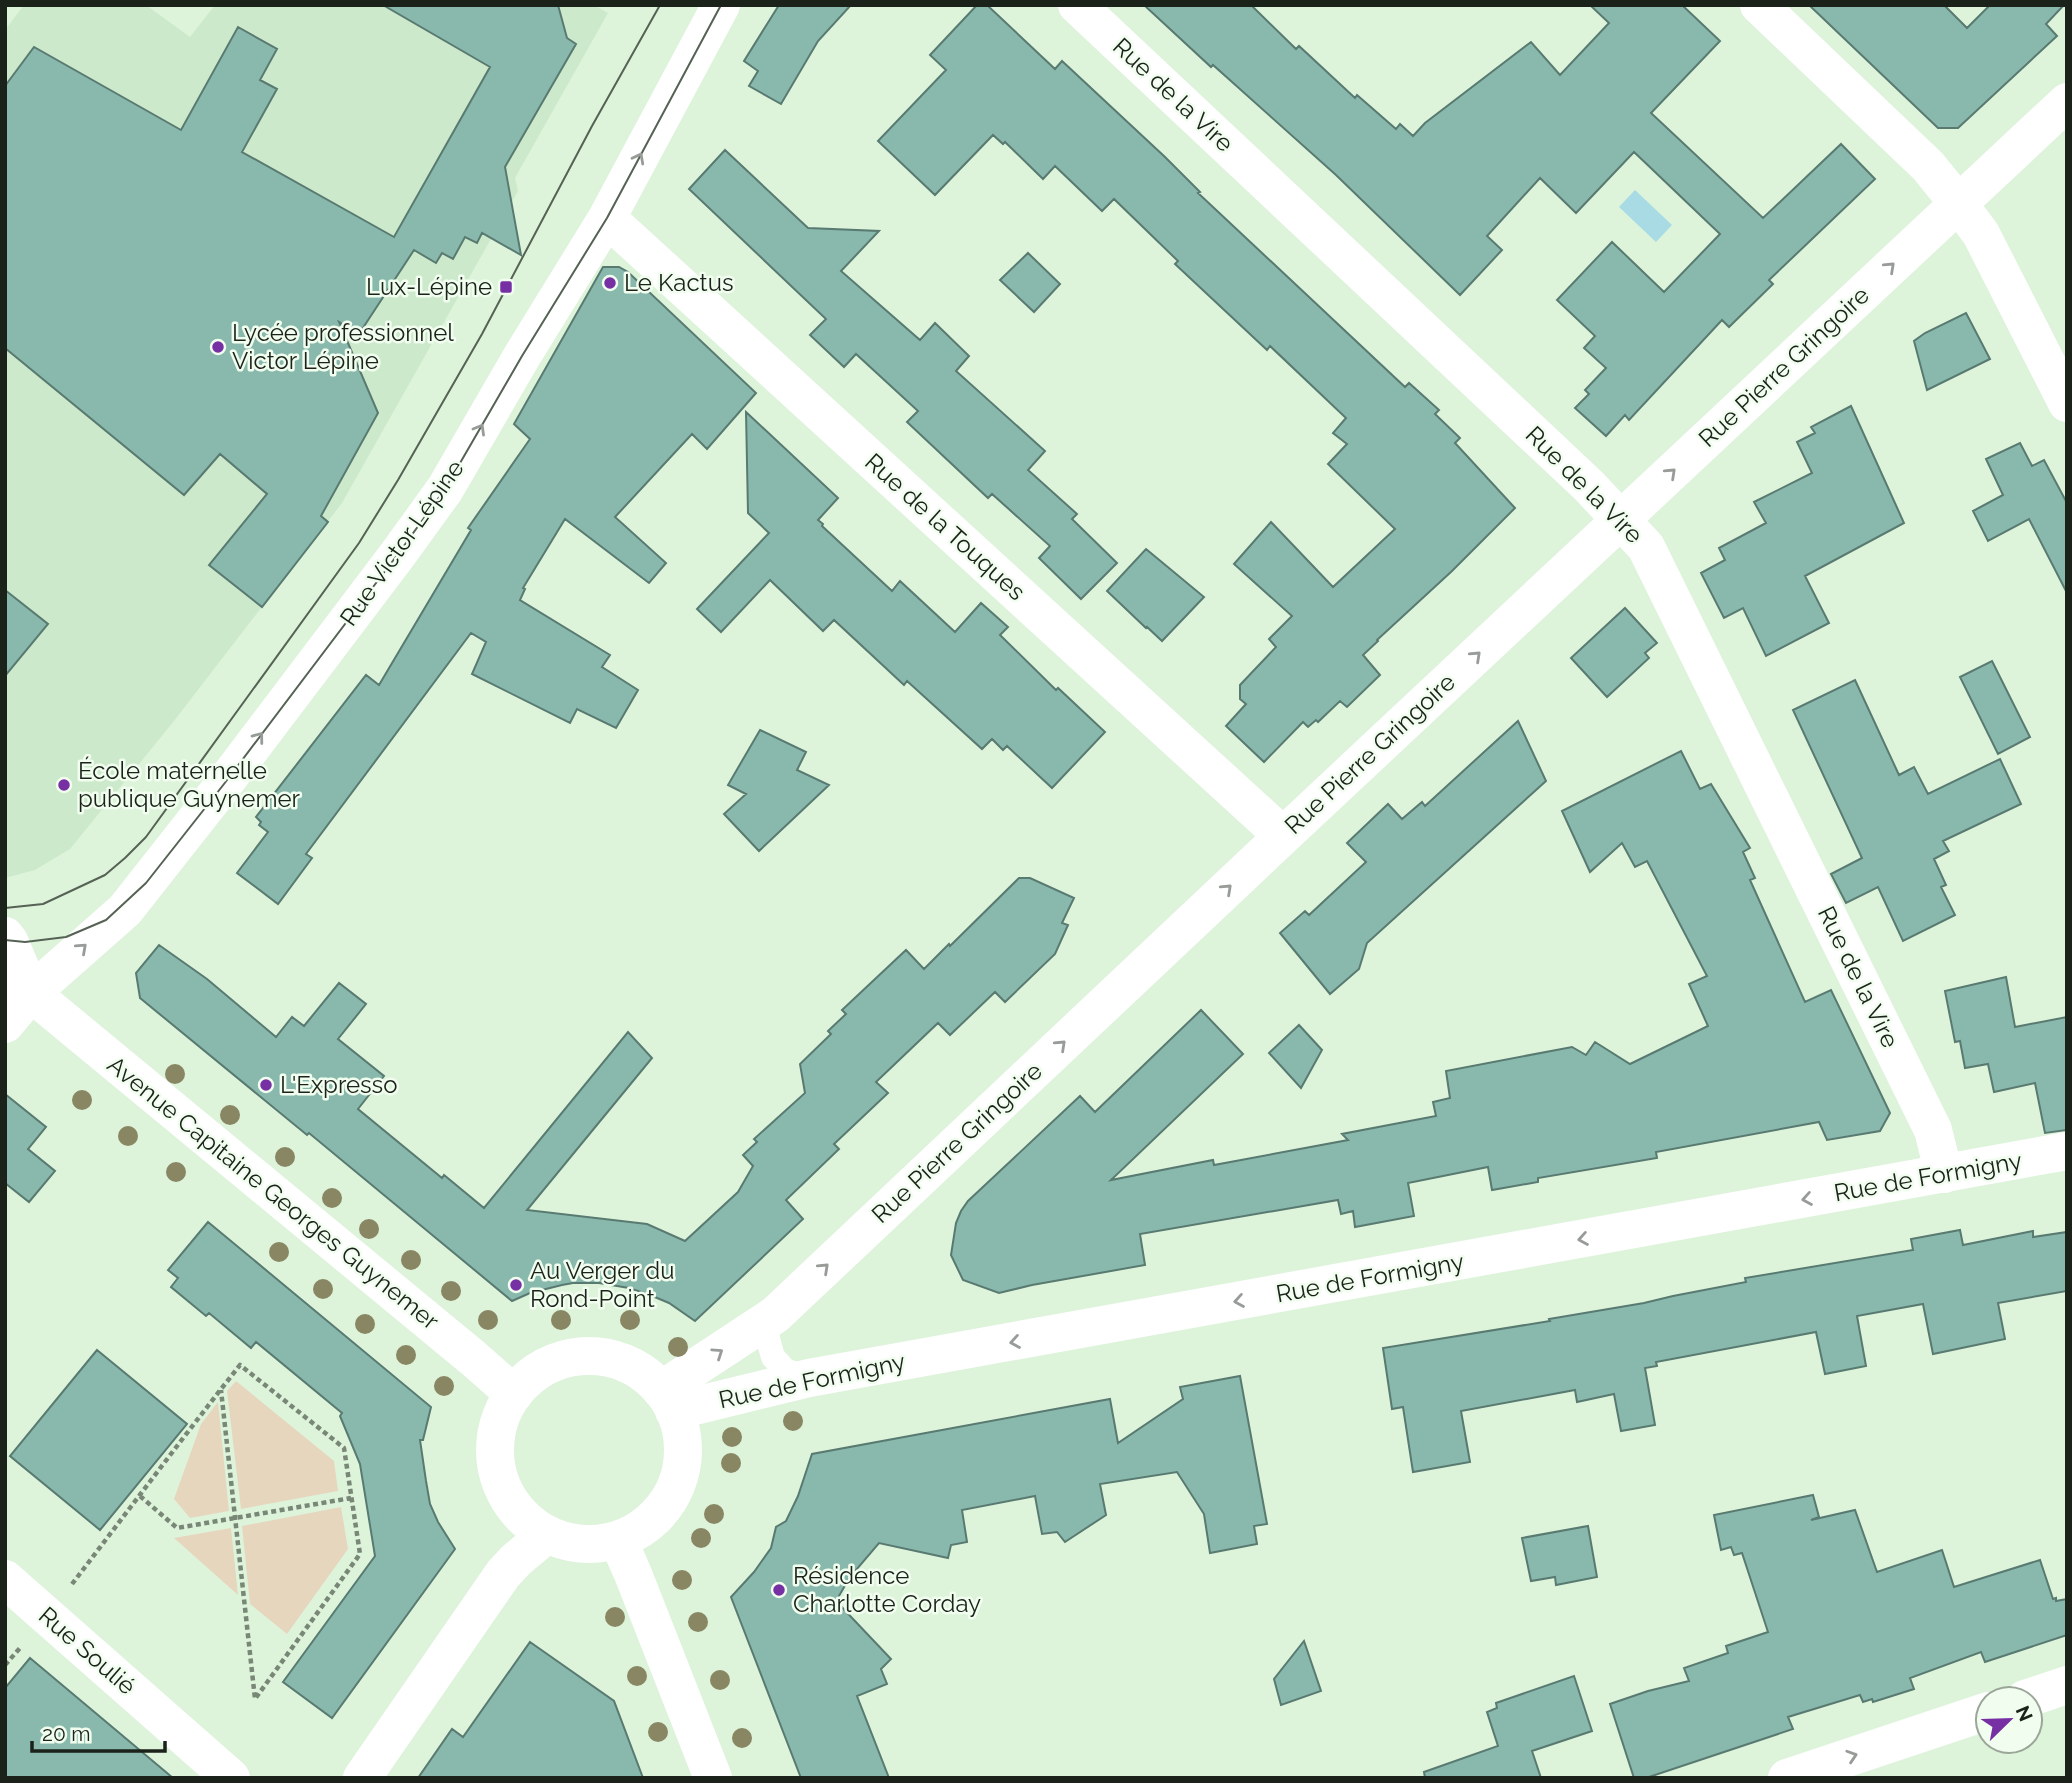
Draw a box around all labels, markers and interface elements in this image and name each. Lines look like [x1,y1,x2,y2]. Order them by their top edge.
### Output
street label: Rue de la Vire [1107,32,1239,158]
one-way arrow [631,153,644,165]
one-way arrow [1882,263,1895,275]
place label: Le Kactus [624,268,734,297]
place label: Lux-Lépine [366,272,492,301]
marker: Le Kactus [602,275,618,291]
marker: Lux-Lépine [498,279,514,295]
street label: Rue Pierre Gringoire [1693,280,1875,453]
place label: Lycée professionnel Victor Lépine [232,318,454,375]
marker: Lycée professionnel Victor Lépine [210,339,226,355]
street label: Rue de la Vire [1520,420,1649,549]
one-way arrow [472,423,485,436]
street label: Rue de la Touques [859,447,1031,606]
street label: Rue Victor Lépine [334,454,470,631]
one-way arrow [1663,468,1676,481]
one-way arrow [1468,651,1481,664]
street label: Rue Pierre Gringoire [1279,667,1461,840]
one-way arrow [251,732,264,745]
place label: École maternelle publique Guynemer [78,756,301,813]
marker: École maternelle publique Guynemer [56,777,72,793]
one-way arrow [1219,884,1232,897]
street label: Rue de la Vire [1812,901,1905,1052]
one-way arrow [73,944,86,956]
one-way arrow [1053,1040,1066,1053]
street label: Avenue Capitaine Georges Guynemer [102,1050,445,1336]
street label: Rue Pierre Gringoire [866,1056,1048,1229]
place label: L'Expresso [280,1070,397,1099]
marker: L'Expresso [258,1077,274,1093]
street label: Rue de Formigny [1832,1146,2024,1207]
one-way arrow [1801,1191,1813,1206]
one-way arrow [1577,1231,1589,1246]
street label: Rue de Formigny [1274,1247,1466,1308]
place label: Au Verger du Rond-Point [530,1256,674,1313]
one-way arrow [816,1264,829,1276]
marker: Au Verger du Rond-Point [508,1277,524,1293]
one-way arrow [1233,1293,1245,1308]
one-way arrow [1009,1333,1021,1348]
street label: Rue de Formigny [716,1347,908,1414]
one-way arrow [710,1348,723,1361]
place label: Résidence Charlotte Corday [793,1561,981,1618]
marker: Résidence Charlotte Corday [771,1582,787,1598]
street label: Rue Soulié [33,1601,142,1701]
north arrow [1974,1685,2044,1755]
text: N [2012,1702,2038,1724]
scale bar [32,1710,164,1754]
text: 20 m [42,1721,90,1746]
one-way arrow [1845,1750,1858,1764]

